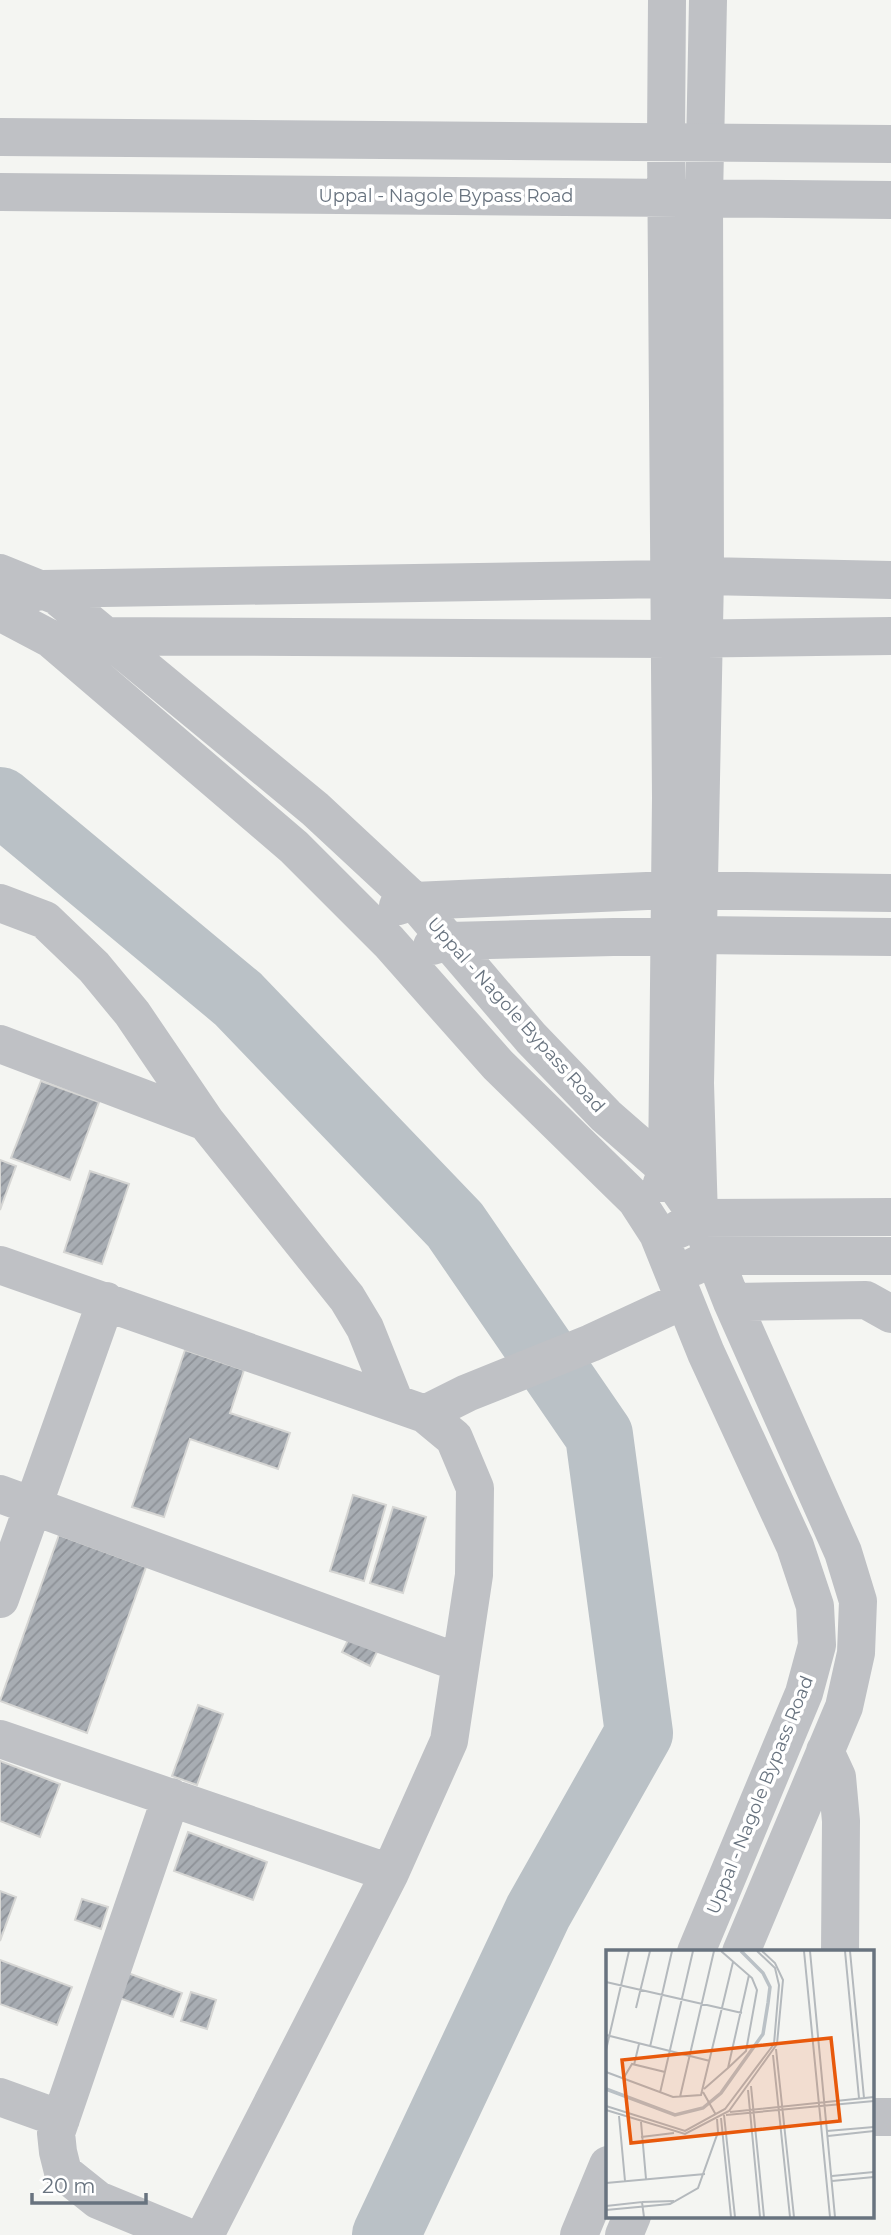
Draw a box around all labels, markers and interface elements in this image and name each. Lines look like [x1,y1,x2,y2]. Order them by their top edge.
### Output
street label: Uppal - Nagole Bypass Road [318,185,574,207]
street label: Uppal - Nagole Bypass Road [422,913,610,1117]
street label: Uppal - Nagole Bypass Road [702,1673,818,1917]
inset map [606,1950,874,2218]
scale bar [32,2162,145,2206]
text: 20 m [42,2173,96,2198]

